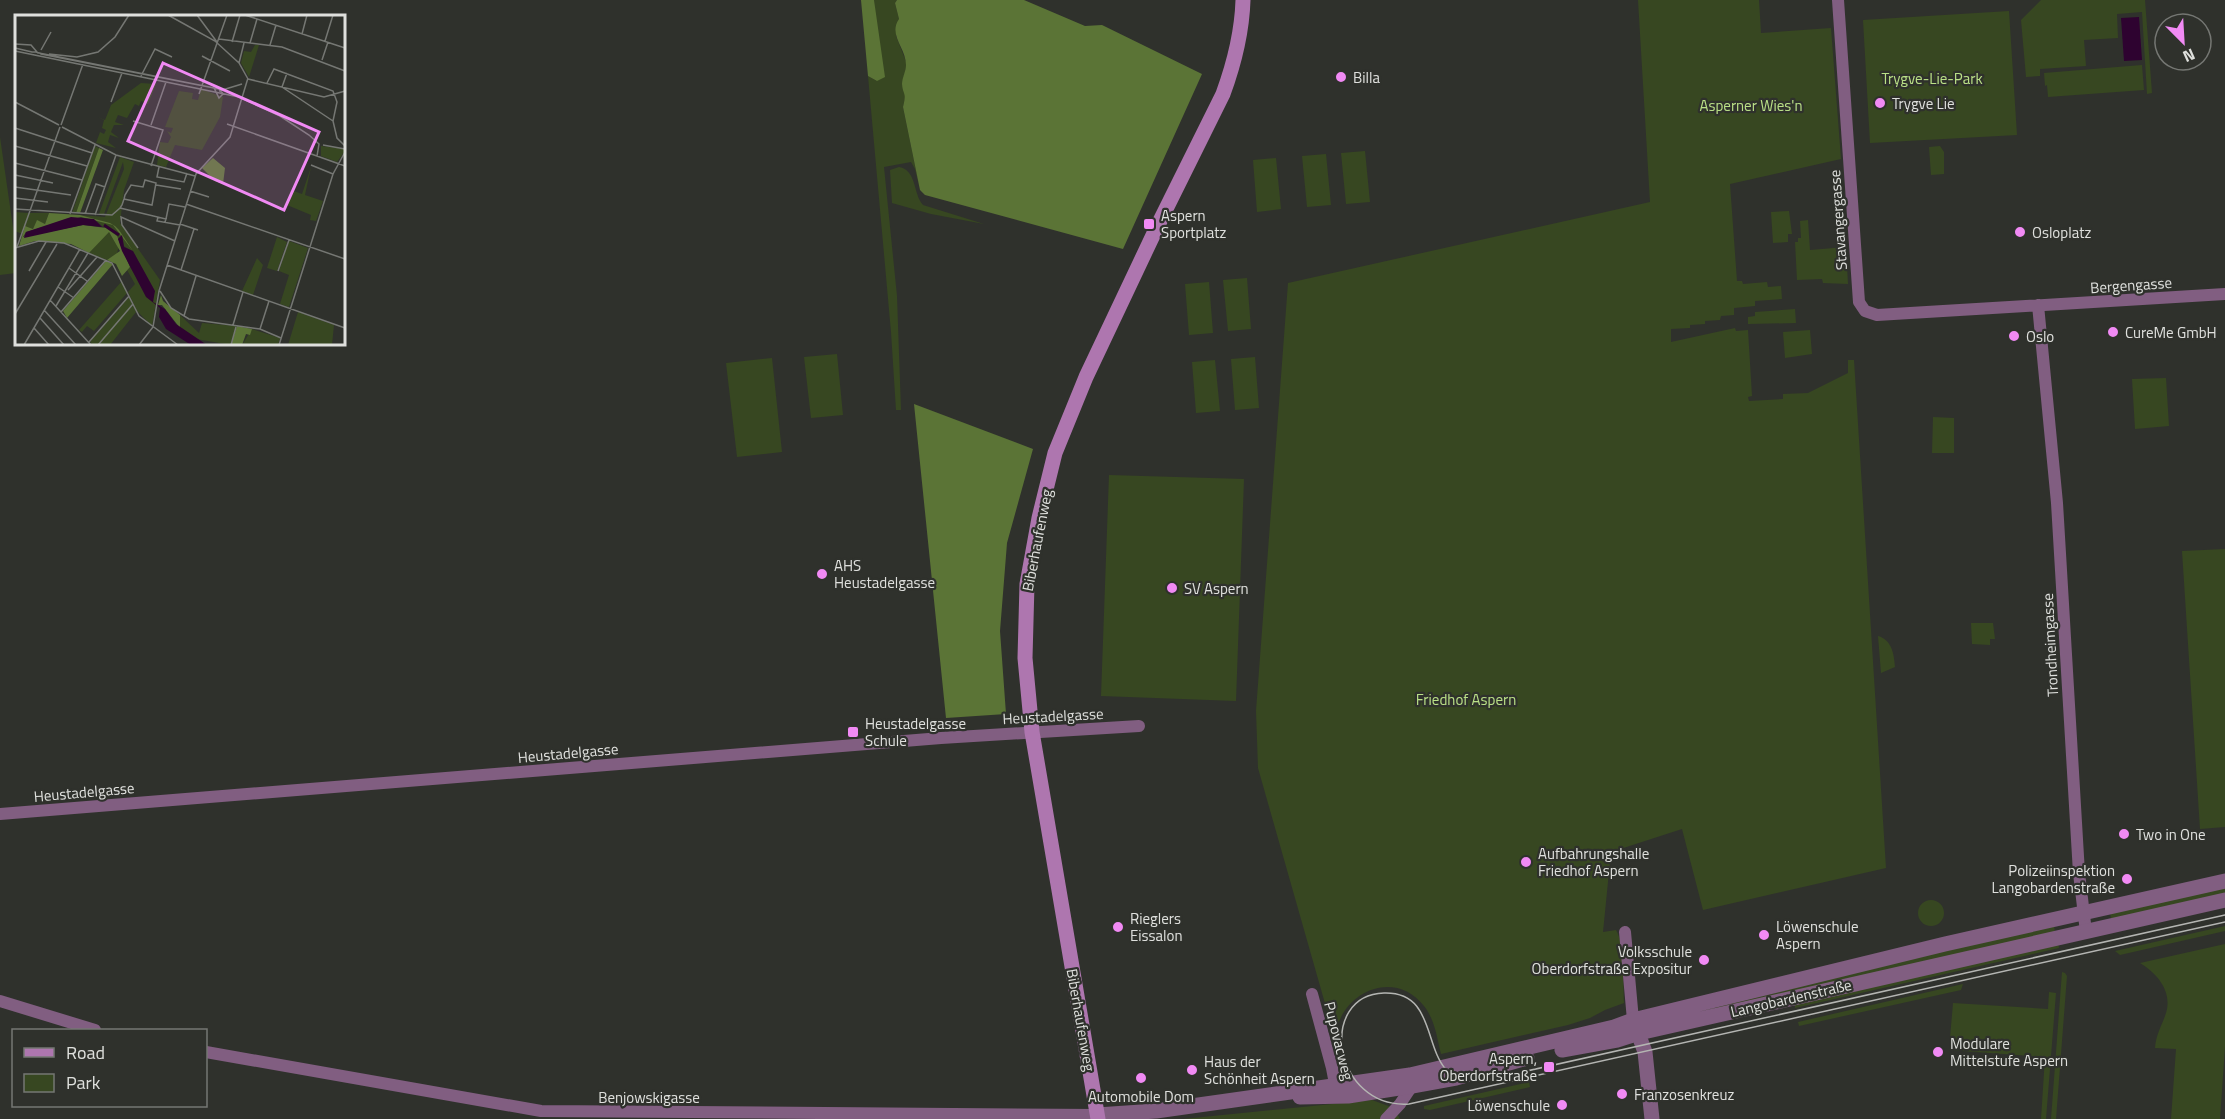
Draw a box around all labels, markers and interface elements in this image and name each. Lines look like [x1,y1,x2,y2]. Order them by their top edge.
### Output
north arrow [2153,12,2213,72]
inset map [15,15,345,345]
text: N [2179,42,2199,69]
place label: Billa [1353,66,1380,89]
park label: Trygve-Lie-Park [1881,67,1983,90]
marker: Billa [1334,70,1348,84]
place label: Trygve Lie [1892,92,1955,115]
park label: Asperner Wies'n [1699,94,1803,117]
marker: Trygve Lie [1873,96,1887,110]
street label: Stavangergasse [1823,169,1853,271]
place label: Aspern Sportplatz [1161,204,1227,244]
marker: Aspern Sportplatz [1142,217,1156,231]
place label: Osloplatz [2032,221,2091,244]
marker: Osloplatz [2013,225,2027,239]
street label: Bergengasse [2089,271,2173,299]
place label: CureMe GmbH [2125,321,2217,344]
place label: Oslo [2026,325,2054,348]
marker: CureMe GmbH [2106,325,2120,339]
marker: Oslo [2007,329,2021,343]
street label: Biberhaufenweg [1016,487,1058,593]
place label: AHS Heustadelgasse [834,554,935,594]
marker: AHS Heustadelgasse [815,567,829,581]
place label: SV Aspern [1184,577,1249,600]
marker: SV Aspern [1165,581,1179,595]
street label: Trondheimgasse [2036,593,2064,697]
park label: Friedhof Aspern [1416,688,1516,711]
street label: Heustadelgasse [1002,702,1104,730]
place label: Heustadelgasse Schule [865,712,966,752]
marker: Heustadelgasse Schule [846,725,860,739]
street label: Heustadelgasse [517,737,619,769]
street label: Heustadelgasse [33,776,135,808]
place label: Two in One [2136,823,2206,846]
marker: Two in One [2117,827,2131,841]
place label: Aufbahrungshalle Friedhof Aspern [1538,842,1649,882]
marker: Aufbahrungshalle Friedhof Aspern [1519,855,1533,869]
place label: Polizeiinspektion Langobardenstraße [1992,859,2115,899]
marker: Polizeiinspektion Langobardenstraße [2120,872,2134,886]
place label: Rieglers Eissalon [1130,907,1183,947]
place label: Löwenschule Aspern [1776,915,1859,955]
marker: Rieglers Eissalon [1111,920,1125,934]
marker: Löwenschule Aspern [1757,928,1771,942]
place label: Volksschule Oberdorfstraße Expositur [1532,940,1692,980]
marker: Volksschule Oberdorfstraße Expositur [1697,953,1711,967]
street label: Biberhaufenweg [1061,967,1101,1073]
street label: Langobardenstraße [1728,973,1854,1023]
street label: Pupovacweg [1318,999,1360,1083]
legend [12,1029,207,1107]
place label: Modulare Mittelstufe Aspern [1950,1032,2068,1072]
text: Road [66,1039,105,1066]
marker: Modulare Mittelstufe Aspern [1931,1045,1945,1059]
place label: Aspern, Oberdorfstraße [1439,1047,1537,1087]
place label: Haus der Schönheit Aspern [1204,1050,1315,1090]
marker: Aspern, Oberdorfstraße [1542,1060,1556,1074]
marker: Haus der Schönheit Aspern [1185,1063,1199,1077]
text: Park [66,1069,101,1096]
marker: Automobile Dom [1134,1071,1148,1085]
place label: Franzosenkreuz [1634,1083,1734,1106]
place label: Automobile Dom [1088,1085,1194,1108]
street label: Benjowskigasse [598,1086,700,1109]
marker: Franzosenkreuz [1615,1087,1629,1101]
place label: Löwenschule [1467,1094,1550,1117]
marker: Löwenschule [1555,1098,1569,1112]

